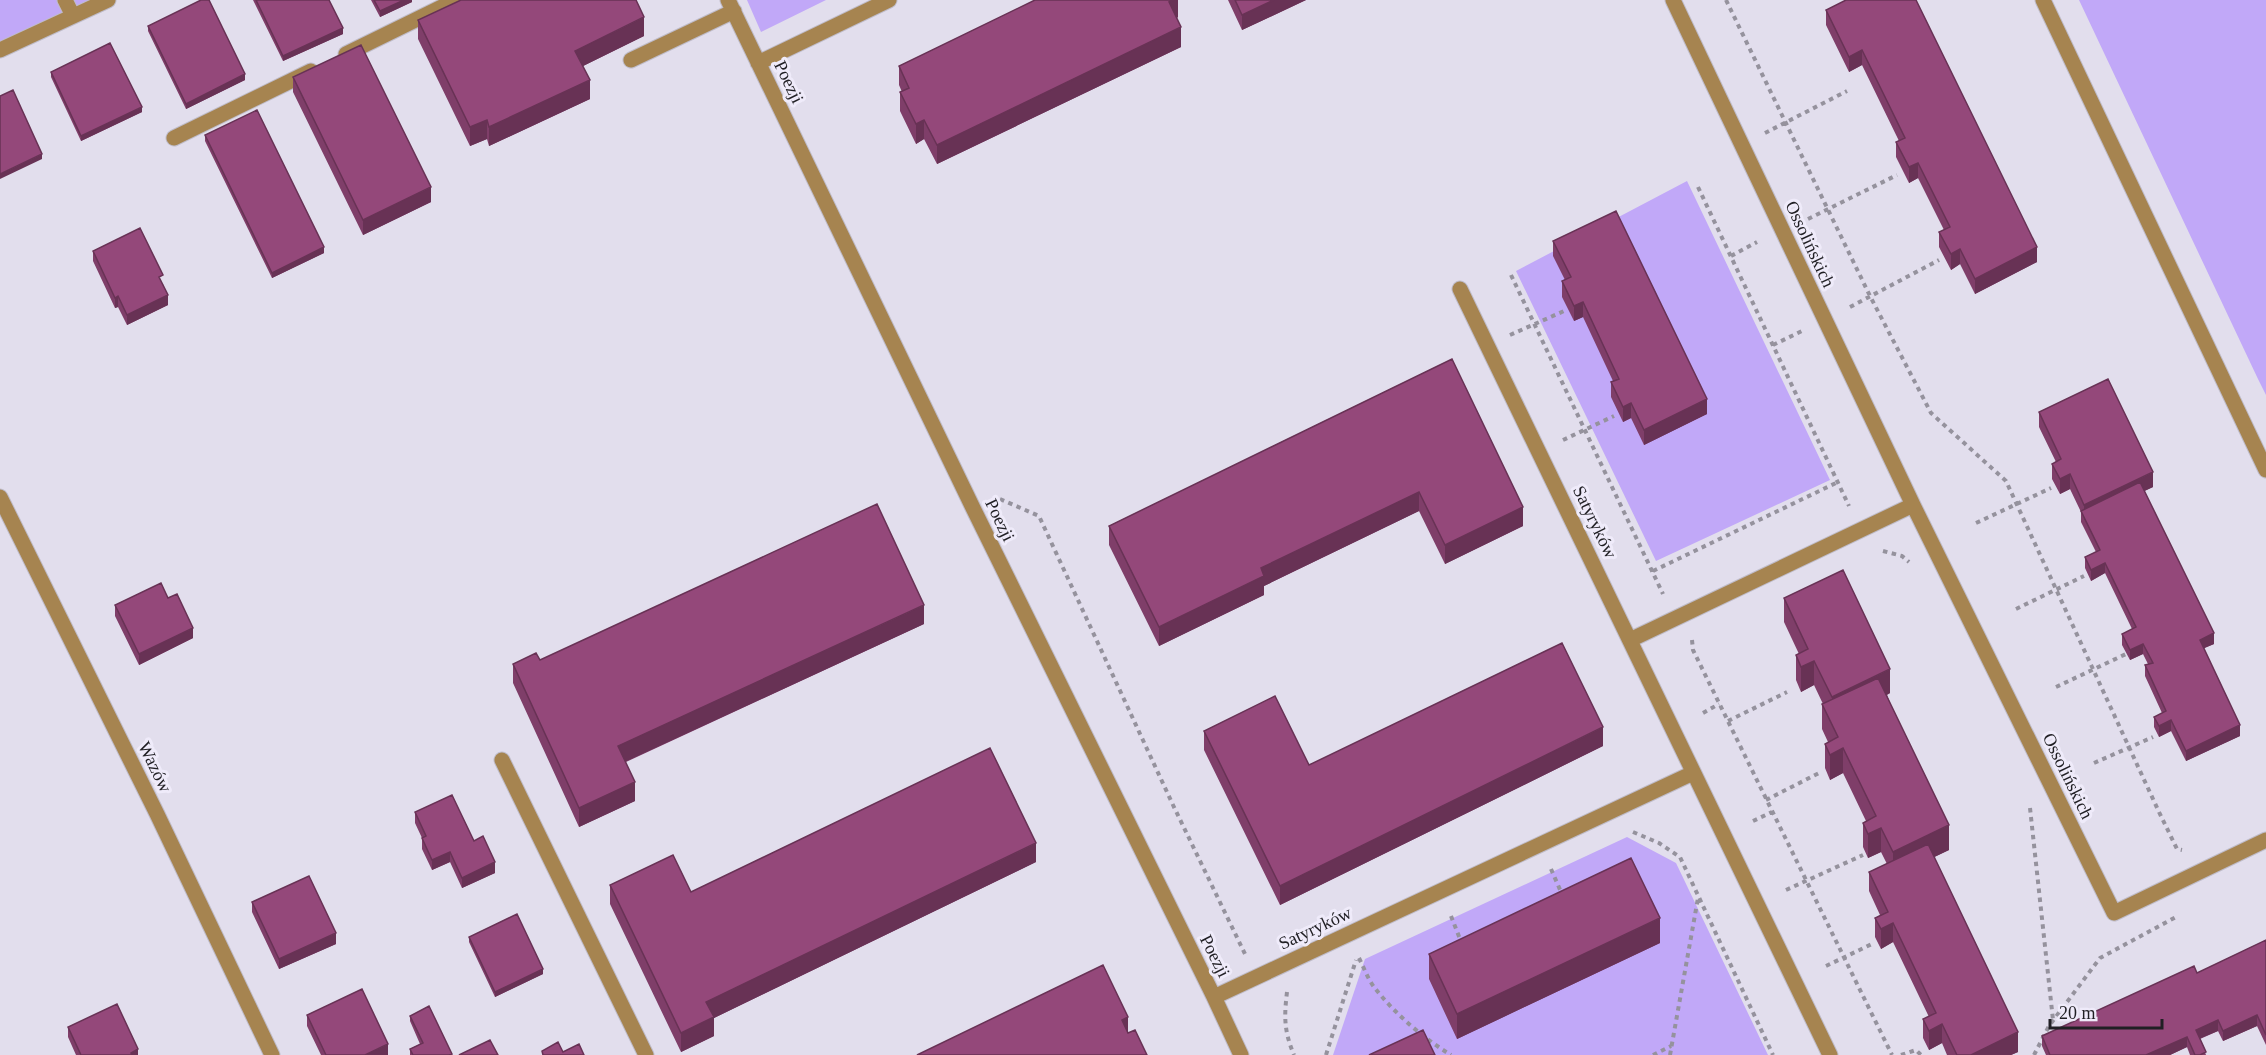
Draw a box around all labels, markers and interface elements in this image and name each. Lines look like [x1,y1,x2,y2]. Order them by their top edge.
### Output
street label: Poezji [770,57,808,107]
street label: Ossolińskich [1781,198,1839,290]
street label: Satyryków [1569,483,1621,561]
street label: Poezji [981,495,1019,545]
street label: Ossolińskich [2039,730,2097,822]
street label: Wazów [134,739,176,795]
street label: Satyryków [1275,902,1355,954]
street label: Poezji [1196,931,1234,981]
scale bar [2050,992,2162,1030]
text: 20 m [2059,1003,2096,1023]

